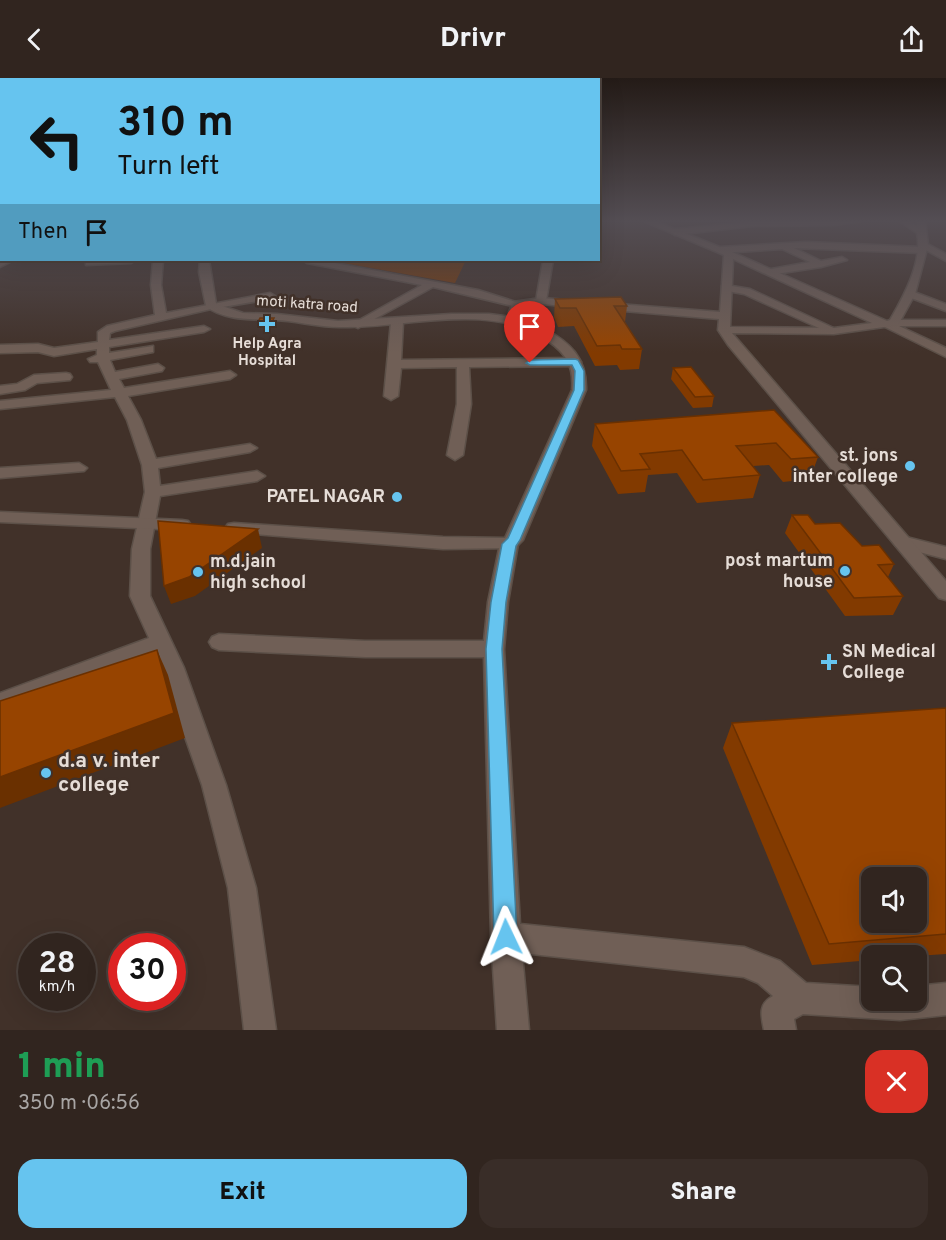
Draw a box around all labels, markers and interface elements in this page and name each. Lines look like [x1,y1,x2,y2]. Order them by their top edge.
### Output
text: Drivr [440,22,506,56]
icon: back [18,23,51,56]
icon: share [895,23,928,56]
text: 310 m [117,98,234,151]
icon: left [18,102,96,180]
text: Turn left [117,150,219,184]
icon: arrive [80,216,113,249]
text: Then [18,219,68,246]
street label: moti katra road [256,292,358,318]
pin [504,301,555,363]
icon: arrive [513,310,546,343]
marker: Help Agra Hospital [258,315,276,333]
place label: Help Agra Hospital [232,335,302,371]
place label: st. jons inter college [792,445,898,489]
marker: st. jons inter college [903,459,917,473]
place label: PATEL NAGAR [266,486,385,509]
marker: PATEL NAGAR [390,490,404,504]
place label: post martum house [725,550,833,594]
place label: m.d.jain high school [210,551,306,595]
marker: post martum house [838,564,852,578]
marker: m.d.jain high school [191,565,205,579]
place label: SN Medical College [842,641,936,685]
marker: SN Medical College [820,653,838,671]
place label: d.a v. inter college [58,748,160,799]
marker: d.a v. inter college [39,766,53,780]
map controls [861,867,927,1011]
button: sound [861,867,927,933]
position arrow [474,905,538,969]
speed limit sign: 30 [108,933,186,1011]
button: search [861,945,927,1011]
text: 28 [38,946,76,983]
text: km/h [39,978,75,997]
text: 1 min [18,1045,106,1091]
button: close [865,1050,928,1113]
text: 350 m · 06:56 [18,1091,140,1117]
button: Exit [18,1159,467,1228]
button: Share [479,1159,928,1228]

